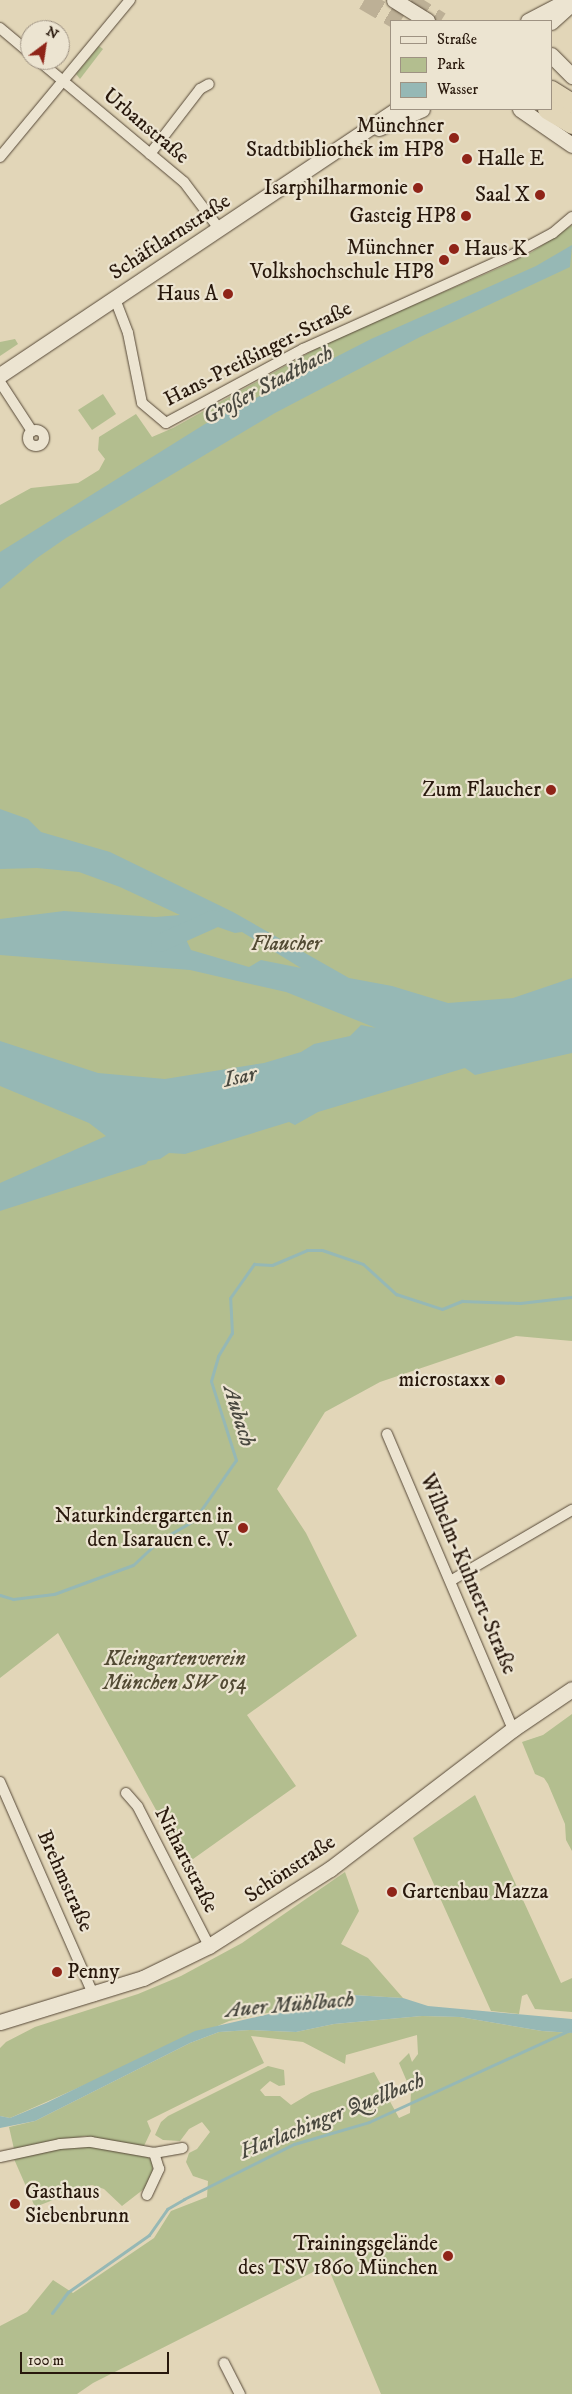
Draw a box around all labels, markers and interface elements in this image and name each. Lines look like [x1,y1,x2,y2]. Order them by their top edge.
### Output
north arrow [20,20,70,70]
legend [390,20,552,110]
text: N [43,22,62,44]
text: Straße [437,30,477,49]
text: Park [437,55,465,74]
text: Wasser [437,80,478,99]
street label: Urbanstraße [98,83,194,169]
place label: Münchner Stadtbibliothek im HP8 [246,113,444,163]
marker: Münchner Stadtbibliothek im HP8 [448,132,460,144]
place label: Halle E [477,146,544,172]
marker: Halle E [461,153,473,165]
place label: Isarphilharmonie [264,175,408,201]
marker: Isarphilharmonie [412,182,424,194]
place label: Saal X [475,182,530,208]
street label: Schäftlarnstraße [105,189,235,285]
marker: Saal X [534,189,546,201]
place label: Gasteig HP8 [349,203,456,229]
marker: Gasteig HP8 [460,210,472,222]
place label: Münchner Volkshochschule HP8 [250,235,434,285]
place label: Haus K [464,236,527,262]
marker: Haus K [448,243,460,255]
marker: Münchner Volkshochschule HP8 [438,254,450,266]
place label: Haus A [156,281,218,307]
marker: Haus A [222,288,234,300]
street label: Hans-Preißinger-Straße [160,296,356,412]
water label: Großer Stadtbach [198,340,338,430]
place label: Zum Flaucher [422,777,541,803]
marker: Zum Flaucher [545,784,557,796]
park label: Flaucher [251,931,321,957]
water label: Isar [221,1061,259,1093]
place label: microstaxx [398,1367,490,1393]
marker: microstaxx [494,1374,506,1386]
water label: Aubach [217,1382,261,1450]
street label: Wilhelm-Kuhnert-Straße [414,1470,522,1678]
place label: Naturkindergarten in den Isarauen e. V. [55,1503,233,1553]
marker: Naturkindergarten in den Isarauen e. V. [237,1522,249,1534]
park label: Kleingartenverein München SW 054 [103,1646,247,1696]
street label: Nithartstraße [149,1803,223,1917]
street label: Brehmstraße [31,1826,99,1936]
street label: Schönstraße [240,1829,340,1909]
place label: Gartenbau Mazza [402,1879,548,1905]
marker: Gartenbau Mazza [386,1886,398,1898]
place label: Penny [67,1959,119,1985]
marker: Penny [51,1966,63,1978]
water label: Auer Mühlbach [225,1986,355,2024]
water label: Harlachinger Quellbach [236,2067,428,2165]
place label: Gasthaus Siebenbrunn [25,2179,129,2229]
marker: Gasthaus Siebenbrunn [9,2198,21,2210]
place label: Trainingsgelände des TSV 1860 München [238,2231,438,2281]
marker: Trainingsgelände des TSV 1860 München [442,2250,454,2262]
scale bar [22,2342,171,2374]
text: 100 m [28,2351,64,2370]

